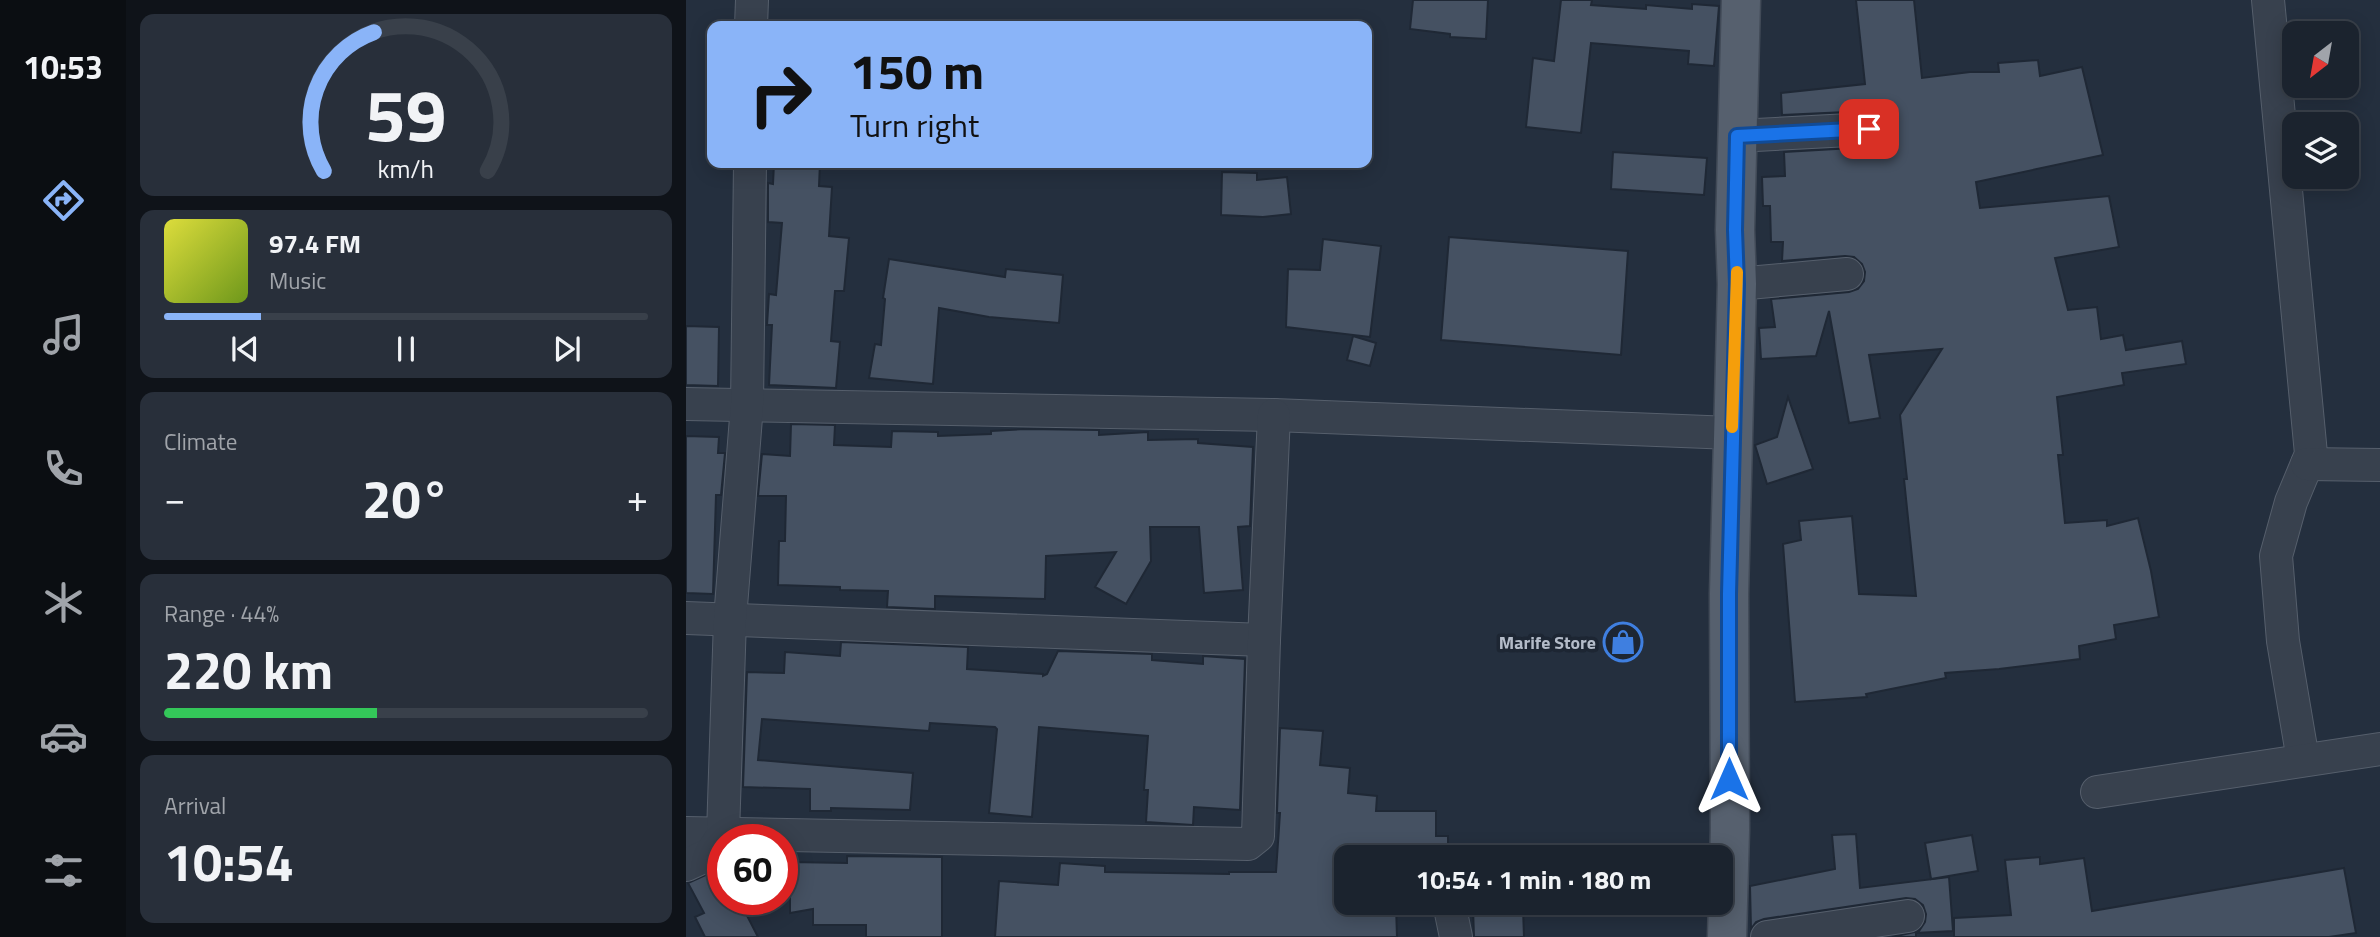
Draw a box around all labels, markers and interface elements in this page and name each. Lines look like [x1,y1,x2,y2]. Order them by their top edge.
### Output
north arrow [2282,21,2359,98]
map controls [2282,21,2359,189]
text: 150 m [850,33,984,108]
text: 10:53 [23,43,103,91]
icon: right [735,49,826,140]
text: 59 [365,59,447,169]
pin [1839,99,1899,159]
text: Turn right [850,101,979,149]
icon: arrive [1850,110,1888,148]
button: layers [2282,112,2359,189]
text: km/h [378,150,434,188]
icon: directions [39,176,88,225]
text: 97.4 FM [269,224,361,263]
text: Music [269,263,326,298]
icon: music [39,310,88,359]
icon: previous [226,330,264,368]
icon: pause [387,330,425,368]
icon: next [548,330,586,368]
text: Climate [164,424,237,459]
icon: phone [39,444,88,493]
text: 20° [362,459,450,538]
text: − [164,469,185,527]
text: + [627,469,648,527]
icon: climate [39,578,88,627]
text: Range · 44% [164,596,279,631]
shop icon: Marife Store [1602,621,1644,663]
place label: Marife Store [1499,629,1596,656]
text: 220 km [164,630,333,709]
icon: car [39,712,88,761]
position arrow [1692,742,1766,816]
text: Arrival [164,788,226,823]
text: 10:54 [164,822,294,901]
speed limit sign: 60 [707,824,798,915]
icon: filters [39,846,88,895]
text: 10:54 · 1 min · 180 m [1416,860,1651,899]

